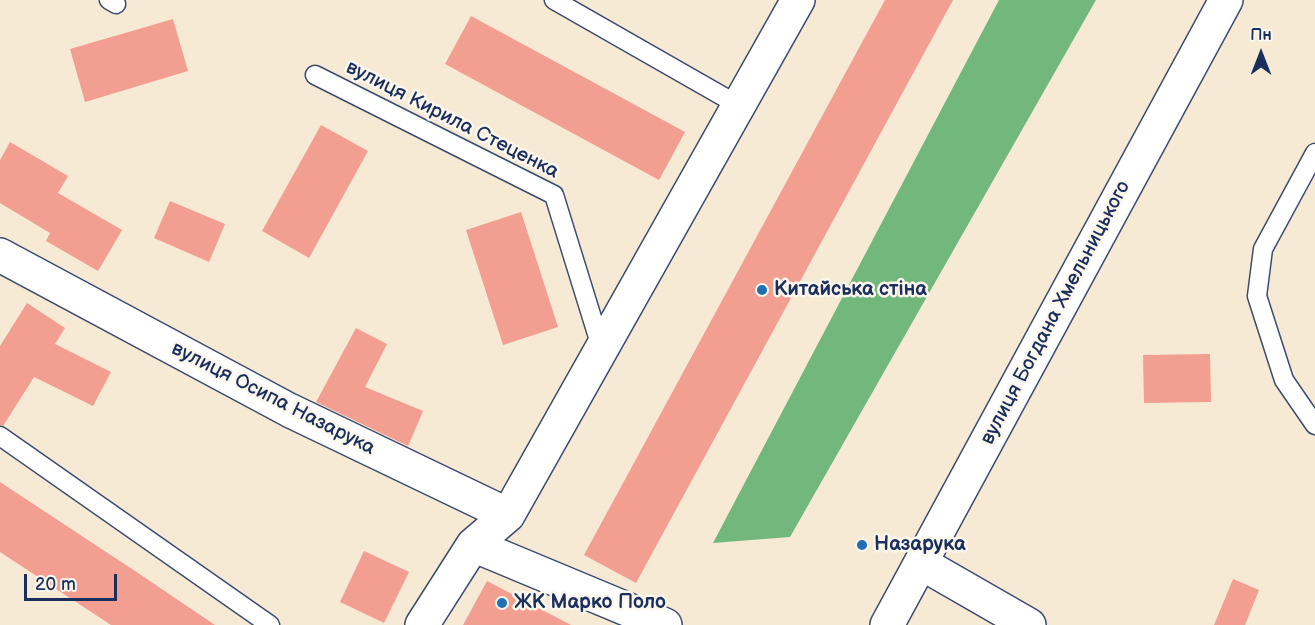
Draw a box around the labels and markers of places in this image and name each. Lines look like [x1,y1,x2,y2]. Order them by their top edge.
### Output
place label: Китайська стіна [774,278,927,302]
marker: Китайська стіна [755,283,769,297]
place label: Назарука [874,533,966,557]
marker: Назарука [855,538,869,552]
place label: ЖК Марко Поло [514,591,666,615]
marker: ЖК Марко Поло [495,596,509,610]

